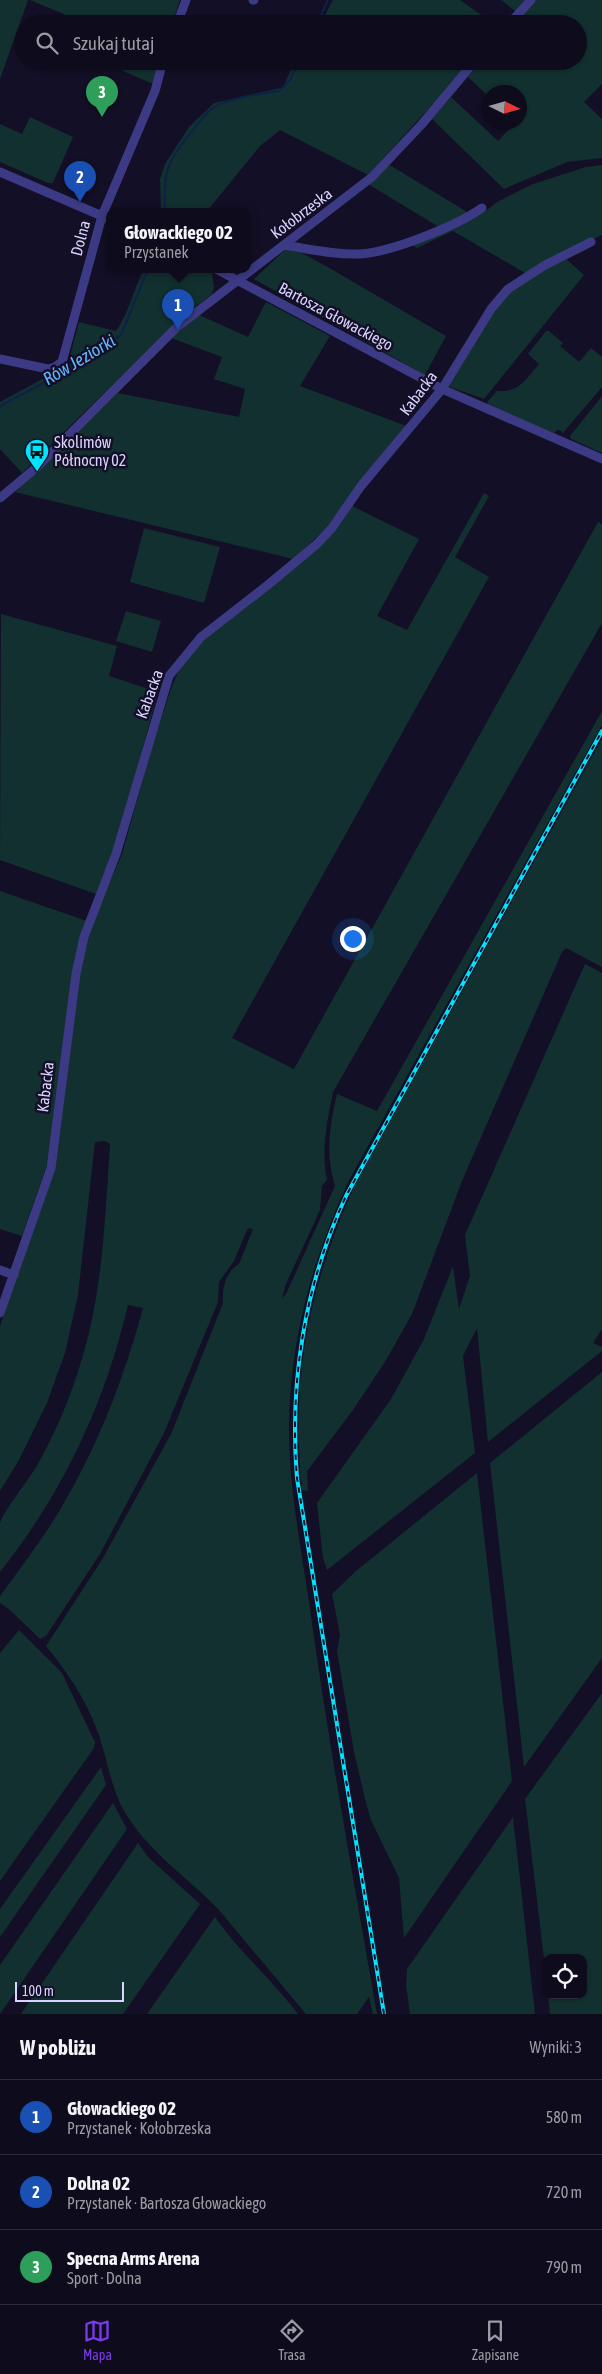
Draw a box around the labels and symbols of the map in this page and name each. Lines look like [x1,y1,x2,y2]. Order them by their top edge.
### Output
pin: 3 [86,76,118,117]
north arrow [482,85,527,130]
pin: 2 [64,161,96,202]
street label: Kołobrzeska [267,184,335,242]
street label: Dolna [67,218,93,258]
street label: Bartosza Głowackiego [275,278,396,355]
pin: 1 [162,289,194,330]
water label: Rów Jeziorki [39,330,119,389]
street label: Kabacka [396,367,440,419]
place label: Skolimów Północny 02 [54,433,126,470]
bus stop icon: Skolimów Północny 02 [24,438,50,472]
street label: Kabacka [132,667,166,721]
your location [340,926,366,952]
street label: Kabacka [33,1061,57,1113]
scale bar [15,1979,124,2002]

